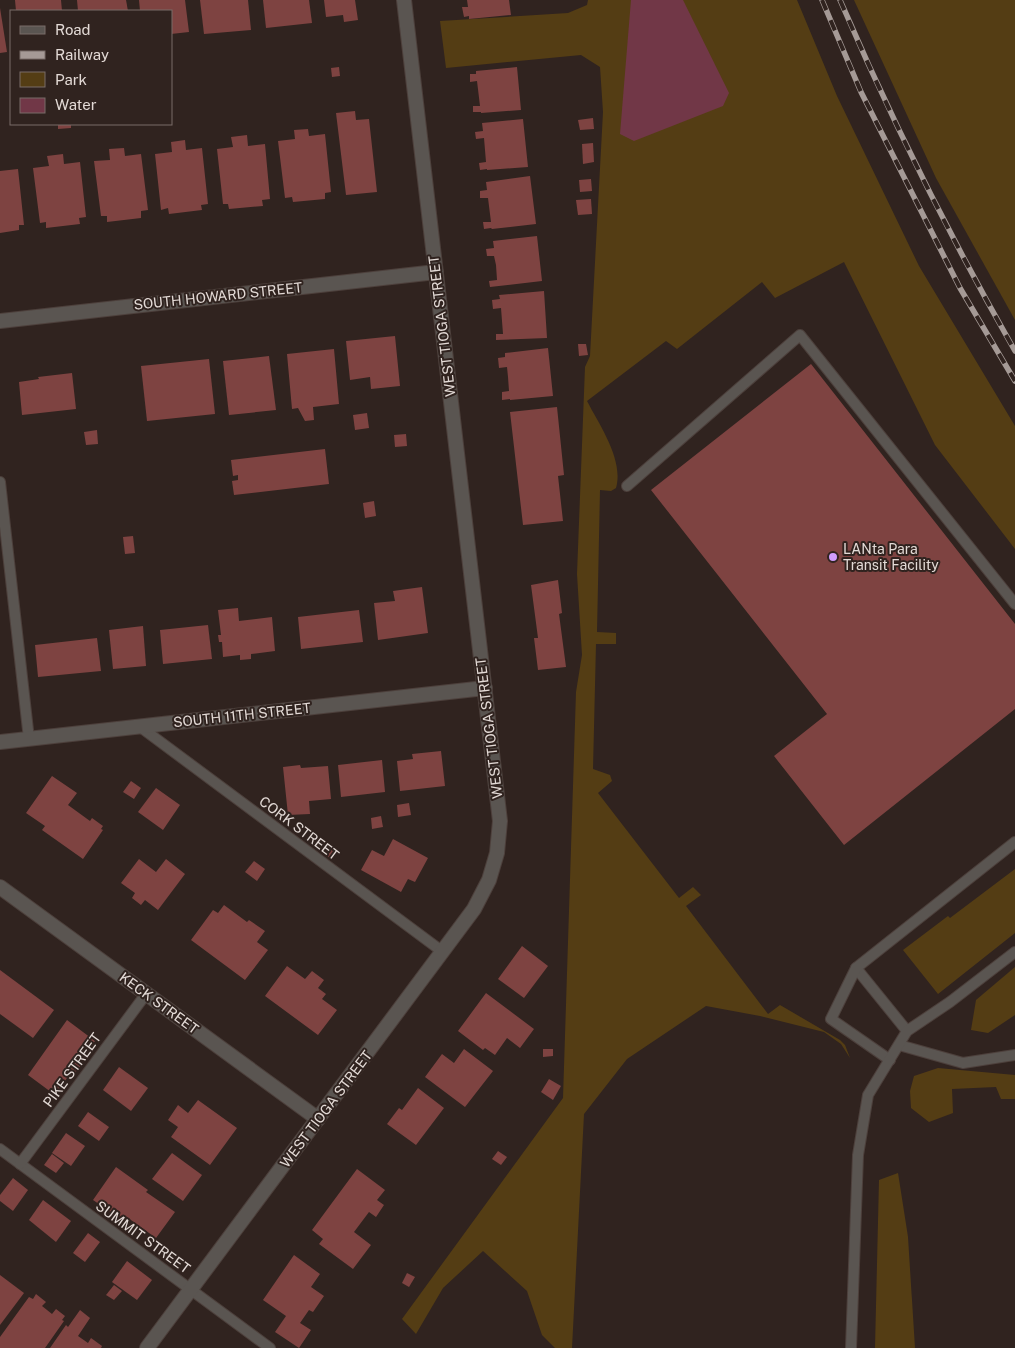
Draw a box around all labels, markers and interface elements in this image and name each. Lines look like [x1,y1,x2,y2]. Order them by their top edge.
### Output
legend [10,10,172,125]
text: Road [55,21,91,38]
text: Railway [55,46,109,63]
text: Park [55,71,87,88]
text: Water [55,96,97,113]
street label: WEST TIOGA STREET [425,255,459,397]
street label: SOUTH HOWARD STREET [133,279,303,313]
place label: LANta Para Transit Facility [843,541,939,573]
marker: LANta Para Transit Facility [827,551,839,563]
street label: WEST TIOGA STREET [472,657,506,799]
street label: SOUTH 11TH STREET [172,700,312,730]
street label: CORK STREET [256,793,342,863]
street label: KECK STREET [116,969,202,1037]
street label: PIKE STREET [40,1030,104,1110]
street label: WEST TIOGA STREET [277,1047,375,1171]
street label: SUMMIT STREET [93,1197,193,1277]

